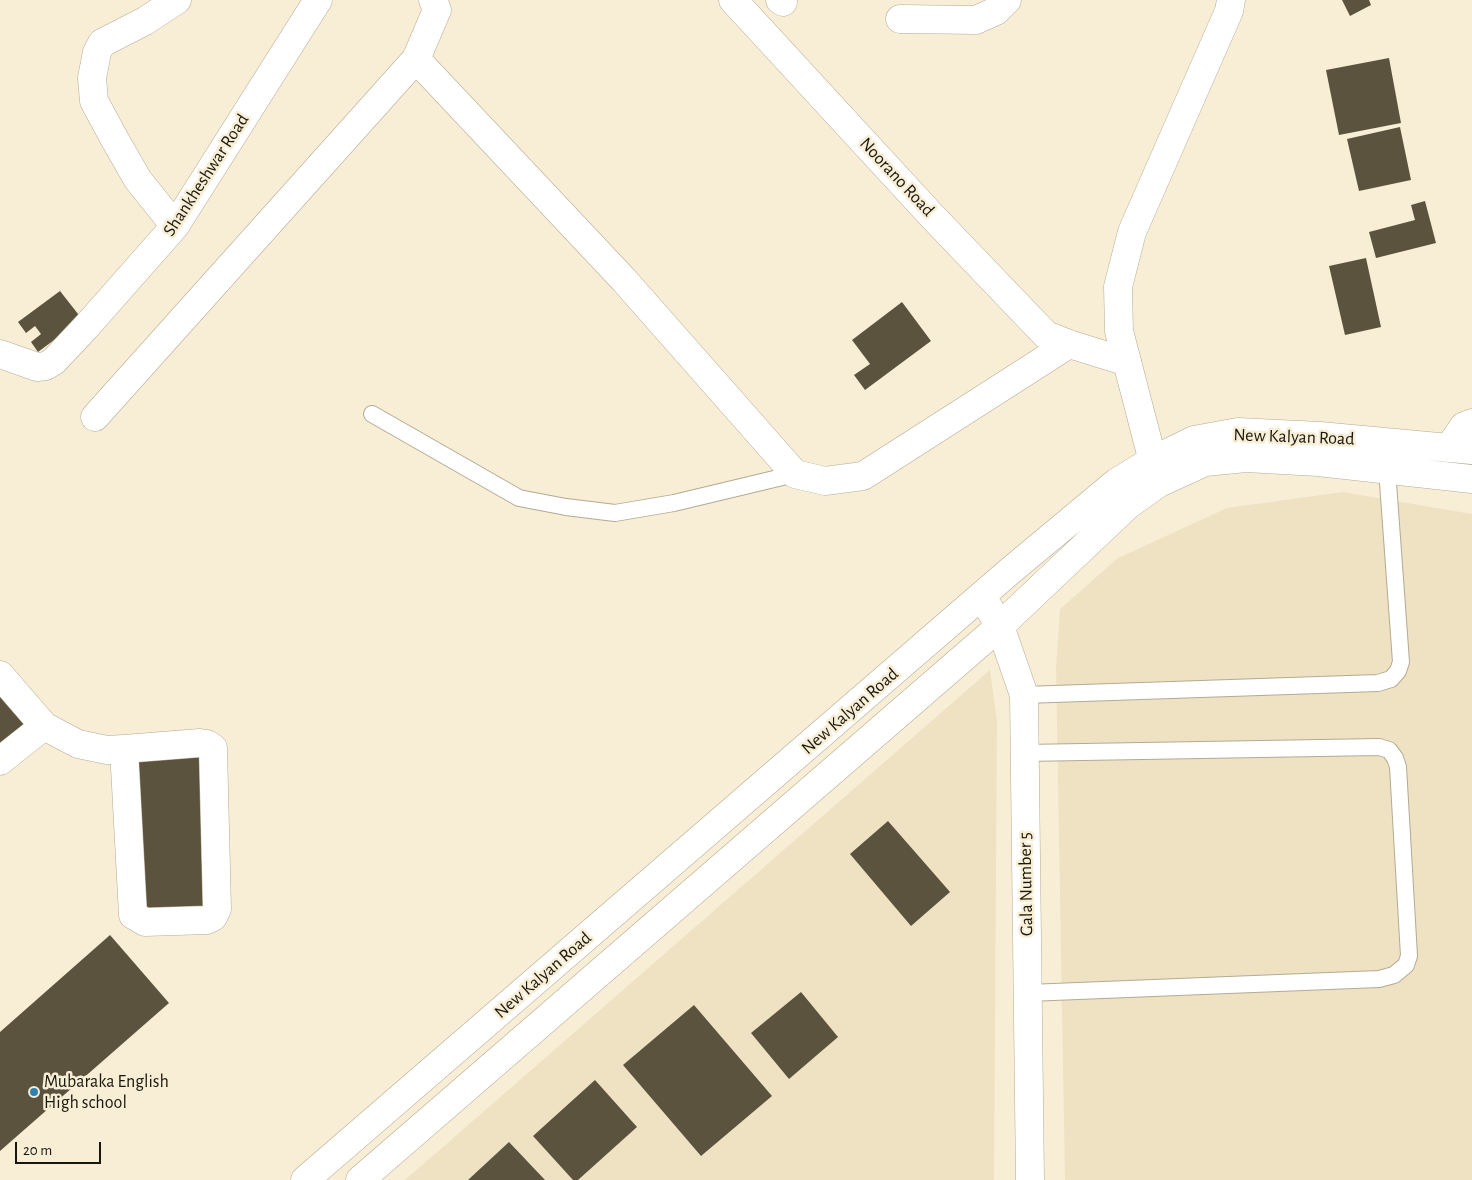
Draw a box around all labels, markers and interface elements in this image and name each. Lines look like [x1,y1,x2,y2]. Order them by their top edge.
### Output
street label: Shankheshwar Road [158,110,254,240]
street label: Noorano Road [855,133,939,221]
street label: New Kalyan Road [1233,424,1355,450]
street label: New Kalyan Road [797,663,903,759]
street label: Gala Number 5 [1014,832,1038,936]
street label: New Kalyan Road [490,927,596,1023]
place label: Mubaraka English High school [44,1071,169,1114]
marker: Mubaraka English High school [28,1086,40,1098]
scale bar [18,1132,104,1164]
text: 20 m [23,1143,52,1158]

